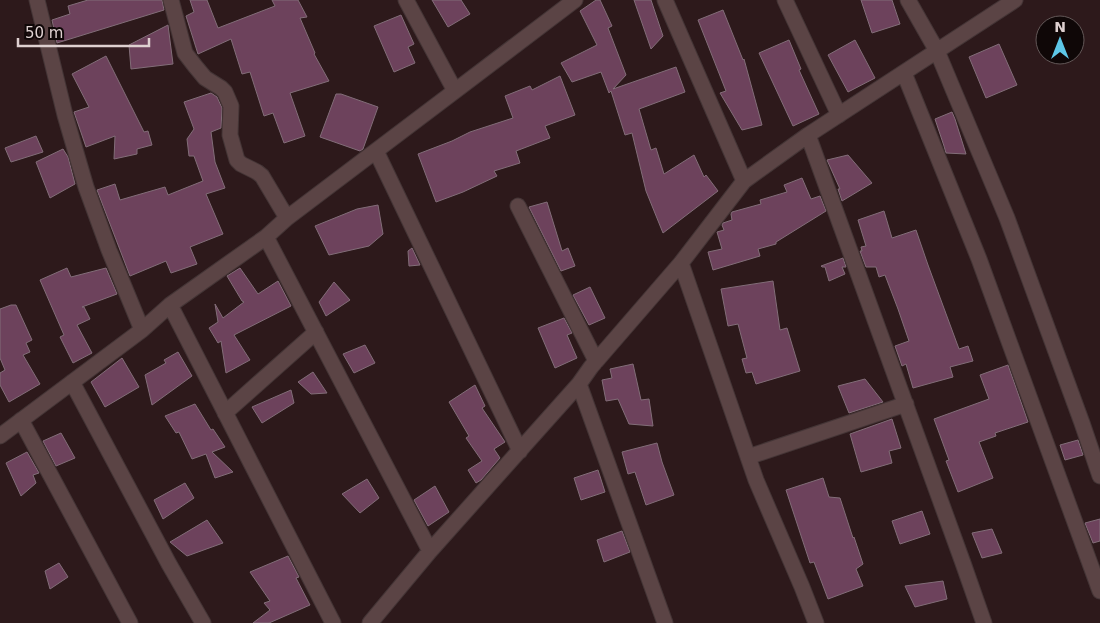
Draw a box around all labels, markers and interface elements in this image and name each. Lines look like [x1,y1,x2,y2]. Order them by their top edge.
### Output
scale bar [18,15,149,47]
north arrow [1035,15,1085,65]
text: N [1054,19,1066,35]
text: 50 m [25,24,63,42]

